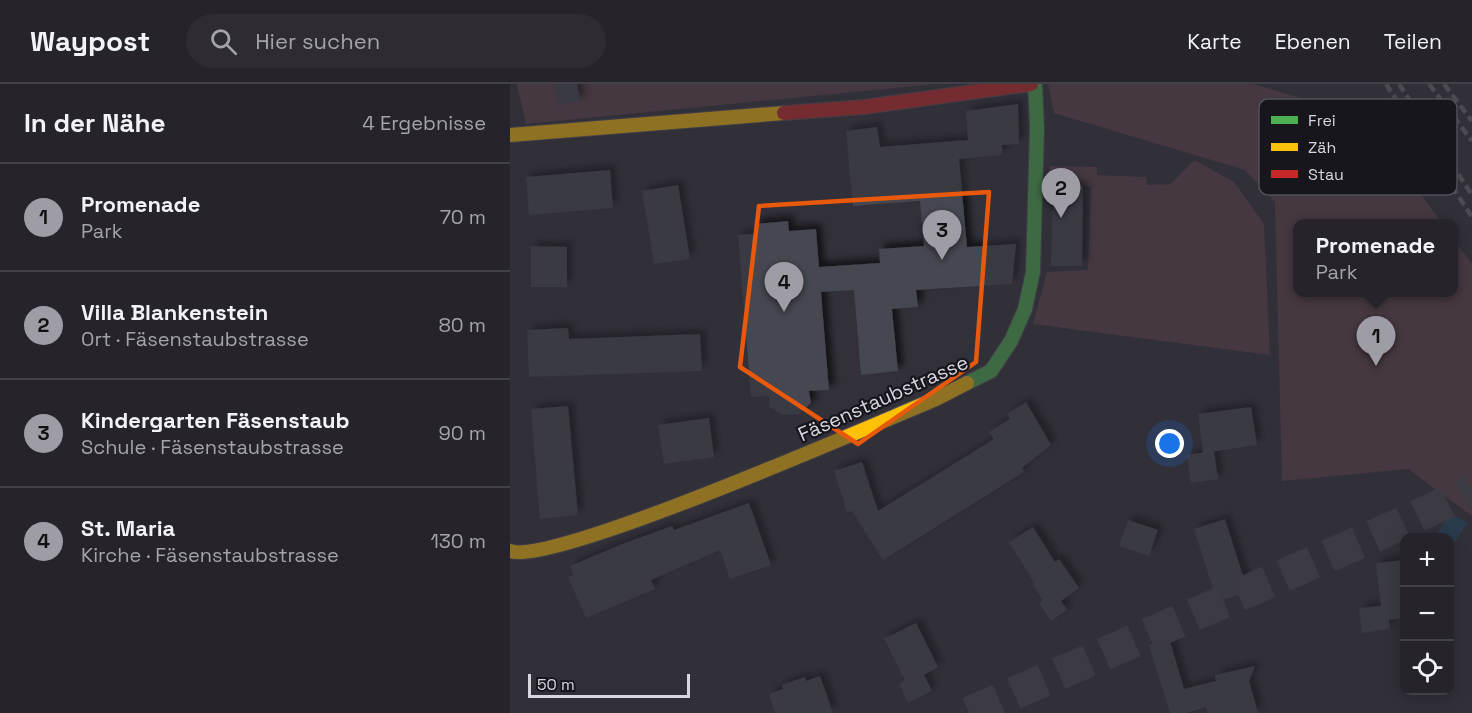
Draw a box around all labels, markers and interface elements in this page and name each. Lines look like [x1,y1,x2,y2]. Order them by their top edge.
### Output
search box [186,14,606,68]
text: Waypost [30,23,150,59]
icon: search [207,25,240,58]
text: Hier suchen [255,27,380,55]
text: Karte [1187,28,1242,55]
text: Ebenen [1275,28,1351,55]
text: Teilen [1384,28,1442,55]
legend [1259,99,1457,195]
text: In der Nähe [24,106,165,140]
text: 4 Ergebnisse [362,110,486,136]
text: Frei [1308,110,1336,131]
text: Zäh [1308,137,1336,158]
text: Stau [1308,164,1344,185]
pin: 2 [1042,168,1080,218]
text: Promenade [81,190,200,218]
text: 1 [39,204,48,230]
text: 70 m [440,204,486,230]
pin: 3 [922,210,962,260]
text: Park [81,218,123,244]
popup [1293,219,1458,297]
text: Promenade [1316,231,1435,259]
text: Park [1316,259,1357,285]
pin: 4 [764,262,804,312]
text: Villa Blankenstein [81,298,268,326]
text: 2 [38,312,49,338]
text: 80 m [438,312,486,338]
pin: 1 [1356,316,1396,366]
text: Ort · Fäsenstaubstrasse [81,326,309,352]
street label: Fäsenstaubstrasse [794,349,972,447]
text: Kindergarten Fäsenstaub [81,406,349,434]
text: 3 [37,420,50,446]
text: 90 m [439,420,486,446]
your location [1155,429,1184,458]
text: Schule · Fäsenstaubstrasse [81,434,344,460]
text: St. Maria [81,514,175,542]
text: 4 [37,528,50,554]
text: 130 m [430,528,486,554]
map controls [1400,533,1454,695]
button: + [1400,533,1454,587]
text: Kirche · Fäsenstaubstrasse [81,542,339,568]
button: − [1400,587,1454,641]
button: locate [1400,641,1454,695]
scale bar [528,671,690,698]
text: 50 m [537,674,575,695]

